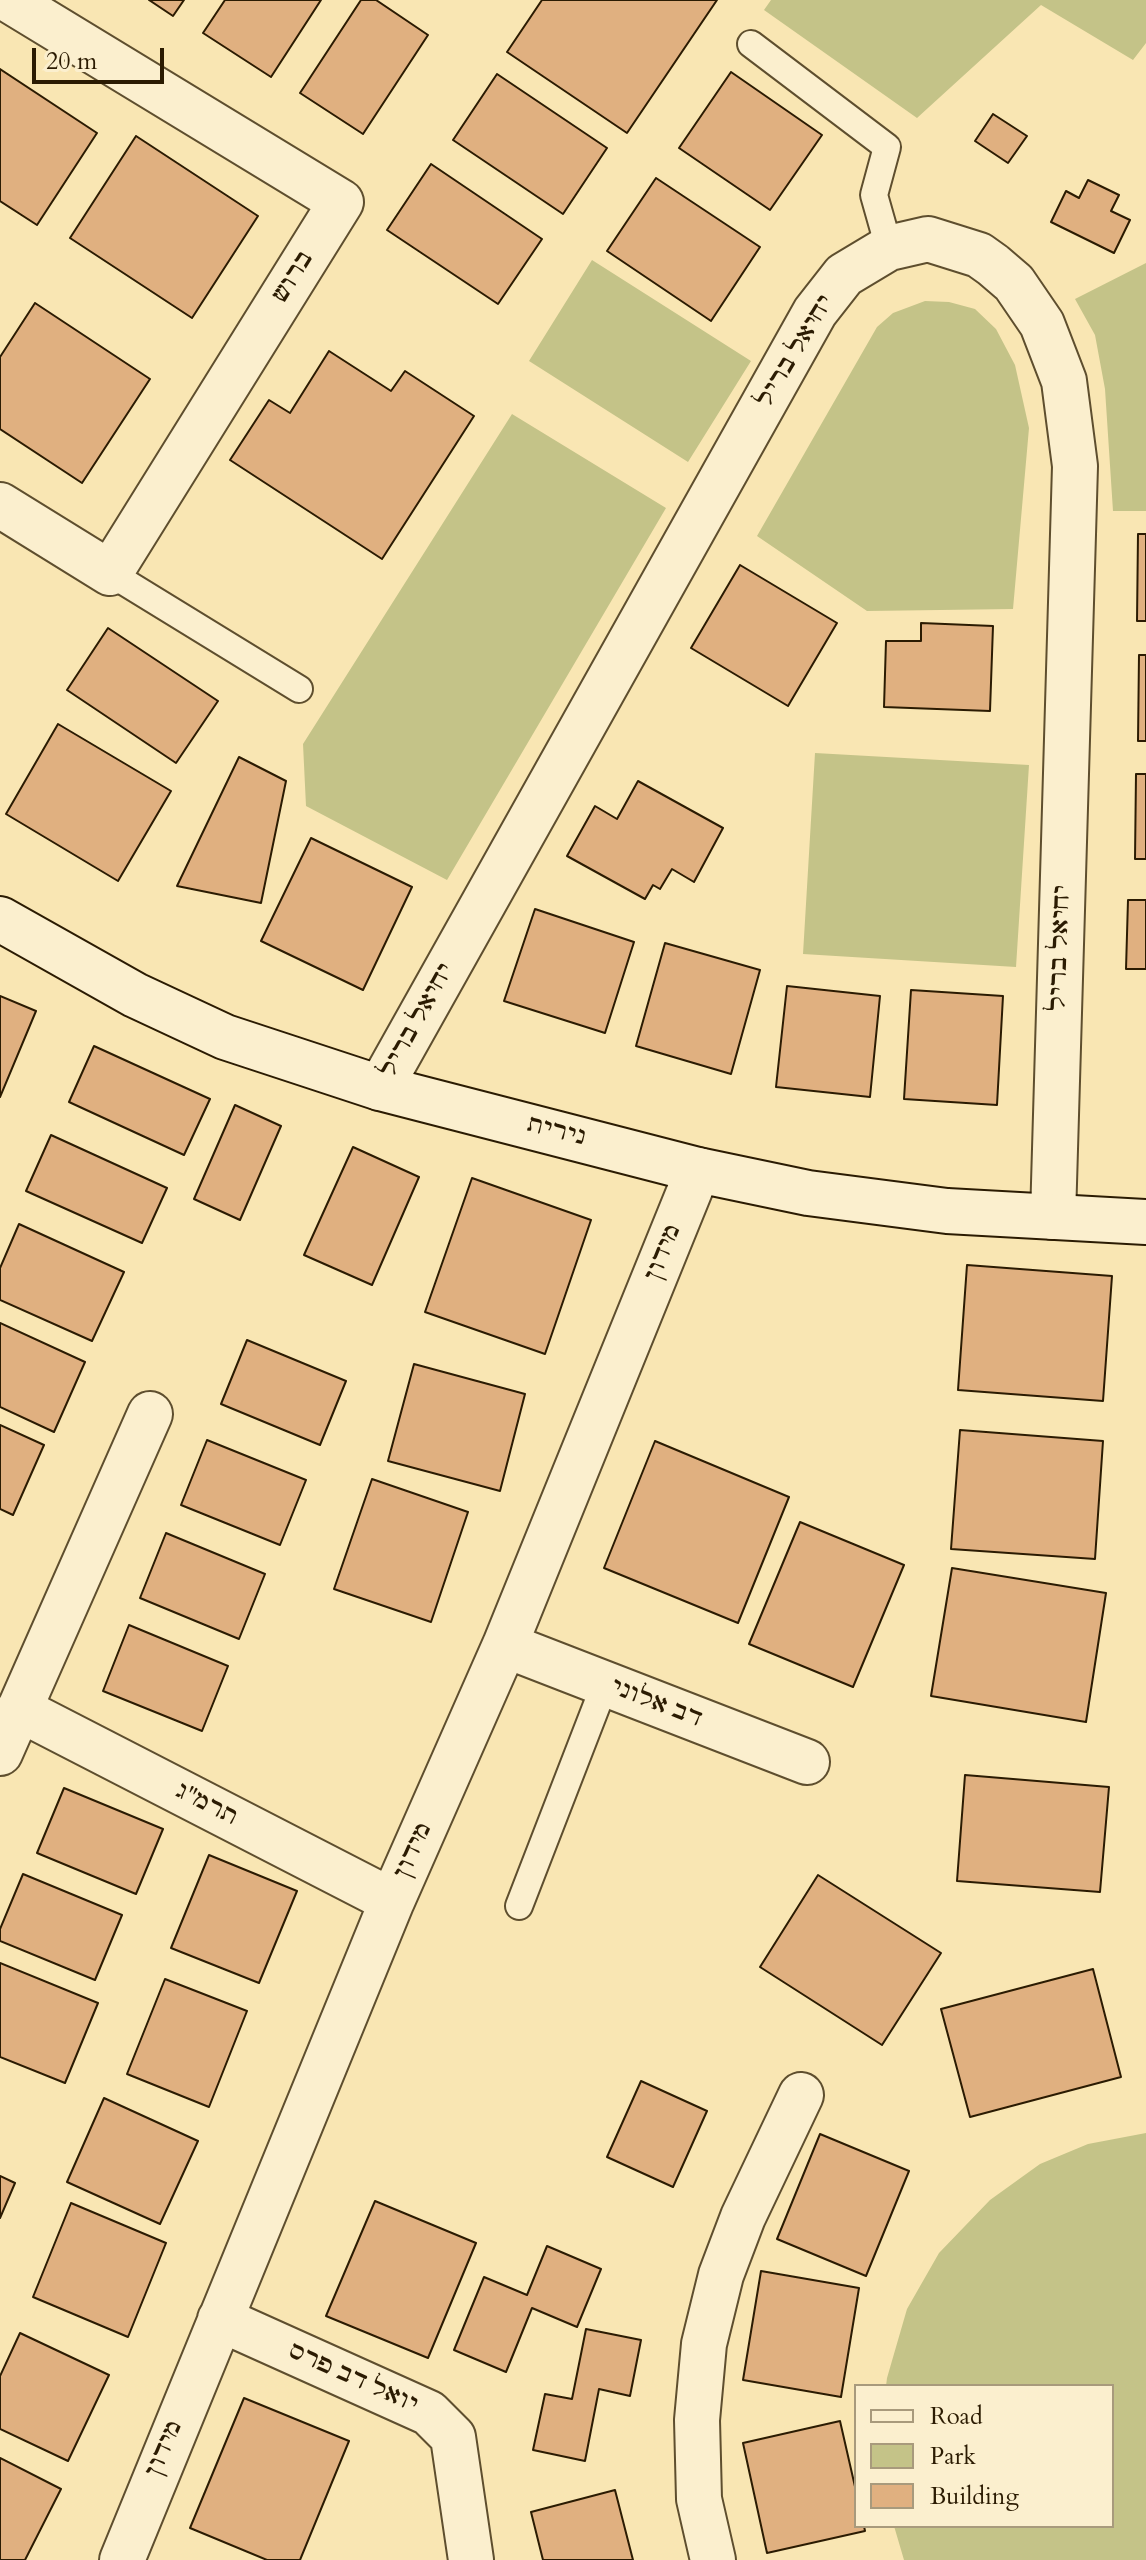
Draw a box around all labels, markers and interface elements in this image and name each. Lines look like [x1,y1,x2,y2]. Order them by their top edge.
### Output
scale bar [36,32,168,82]
text: 20 m [46,45,97,78]
street label: ברוש [267,246,321,308]
street label: יחיאל בריל [751,290,841,414]
street label: יחיאל בריל [1044,884,1078,1012]
street label: יחיאל בריל [375,959,461,1083]
street label: נירית [524,1111,588,1153]
street label: מידון [640,1220,688,1286]
street label: דב אלוני [606,1673,706,1735]
street label: תרמ"ג [170,1777,242,1833]
street label: מידון [389,1818,439,1884]
street label: יואל דב פרס [284,2338,422,2420]
legend [854,2384,1114,2528]
text: Road [930,2400,983,2433]
street label: מידון [140,2416,190,2482]
text: Park [930,2440,976,2473]
text: Building [930,2480,1019,2513]

